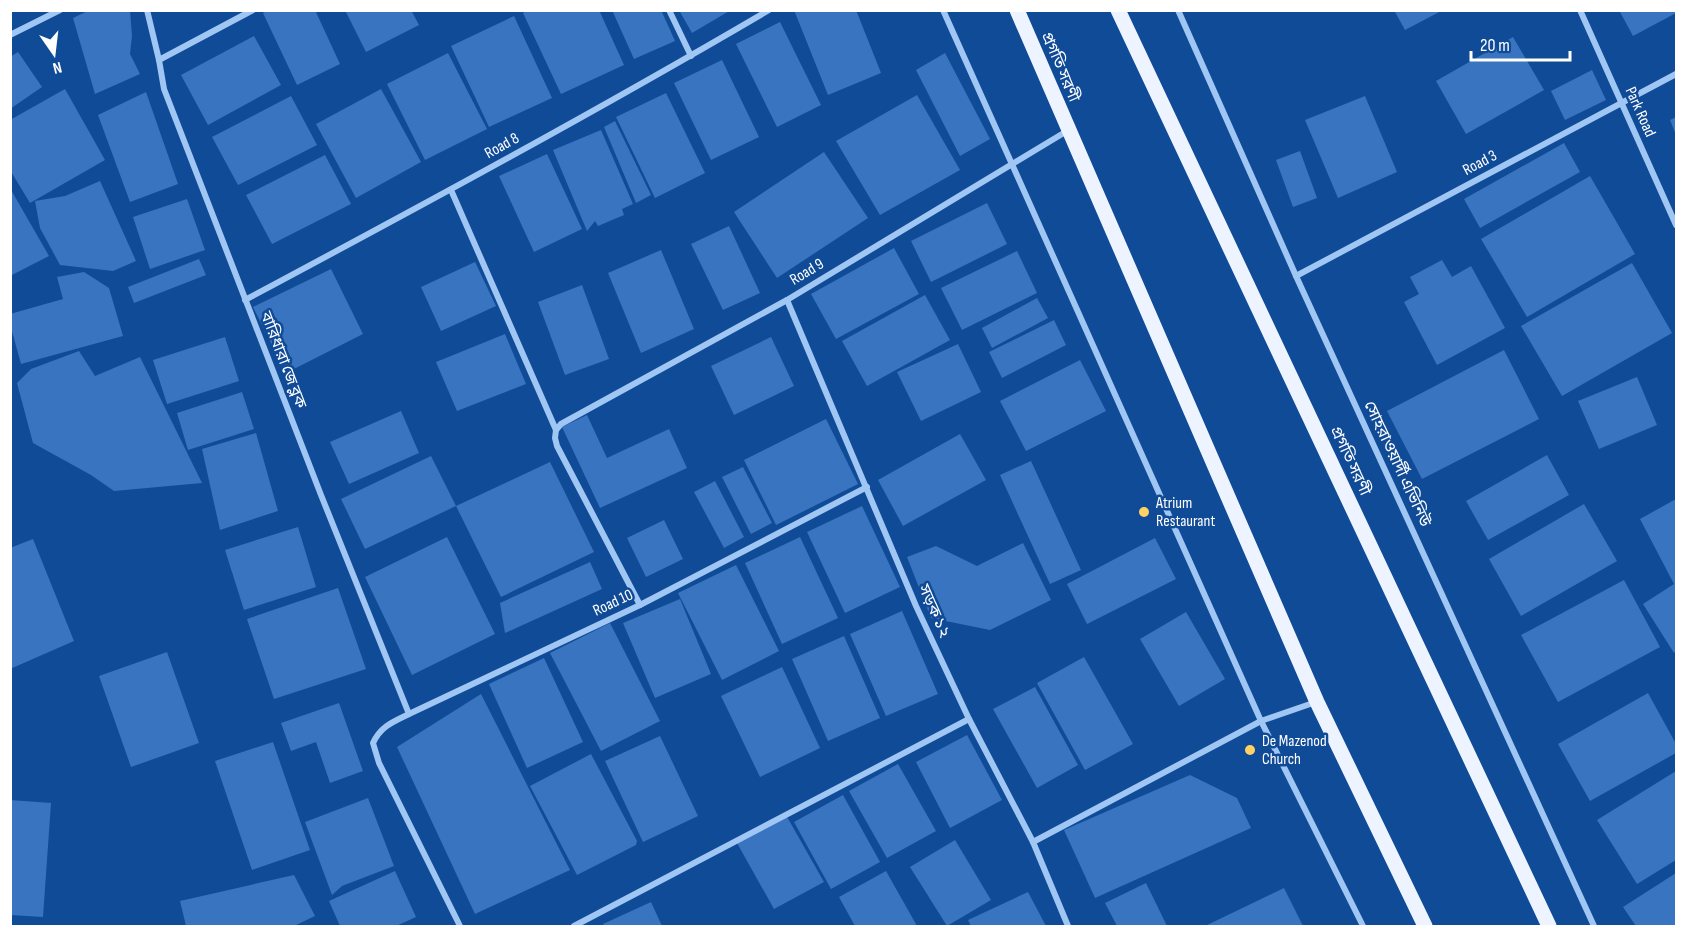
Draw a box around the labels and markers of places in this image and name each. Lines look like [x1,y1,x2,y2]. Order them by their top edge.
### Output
place label: Atrium Restaurant [1155,494,1215,531]
marker: Atrium Restaurant [1137,505,1151,519]
place label: De Mazenod Church [1262,732,1327,769]
marker: De Mazenod Church [1243,743,1257,757]

